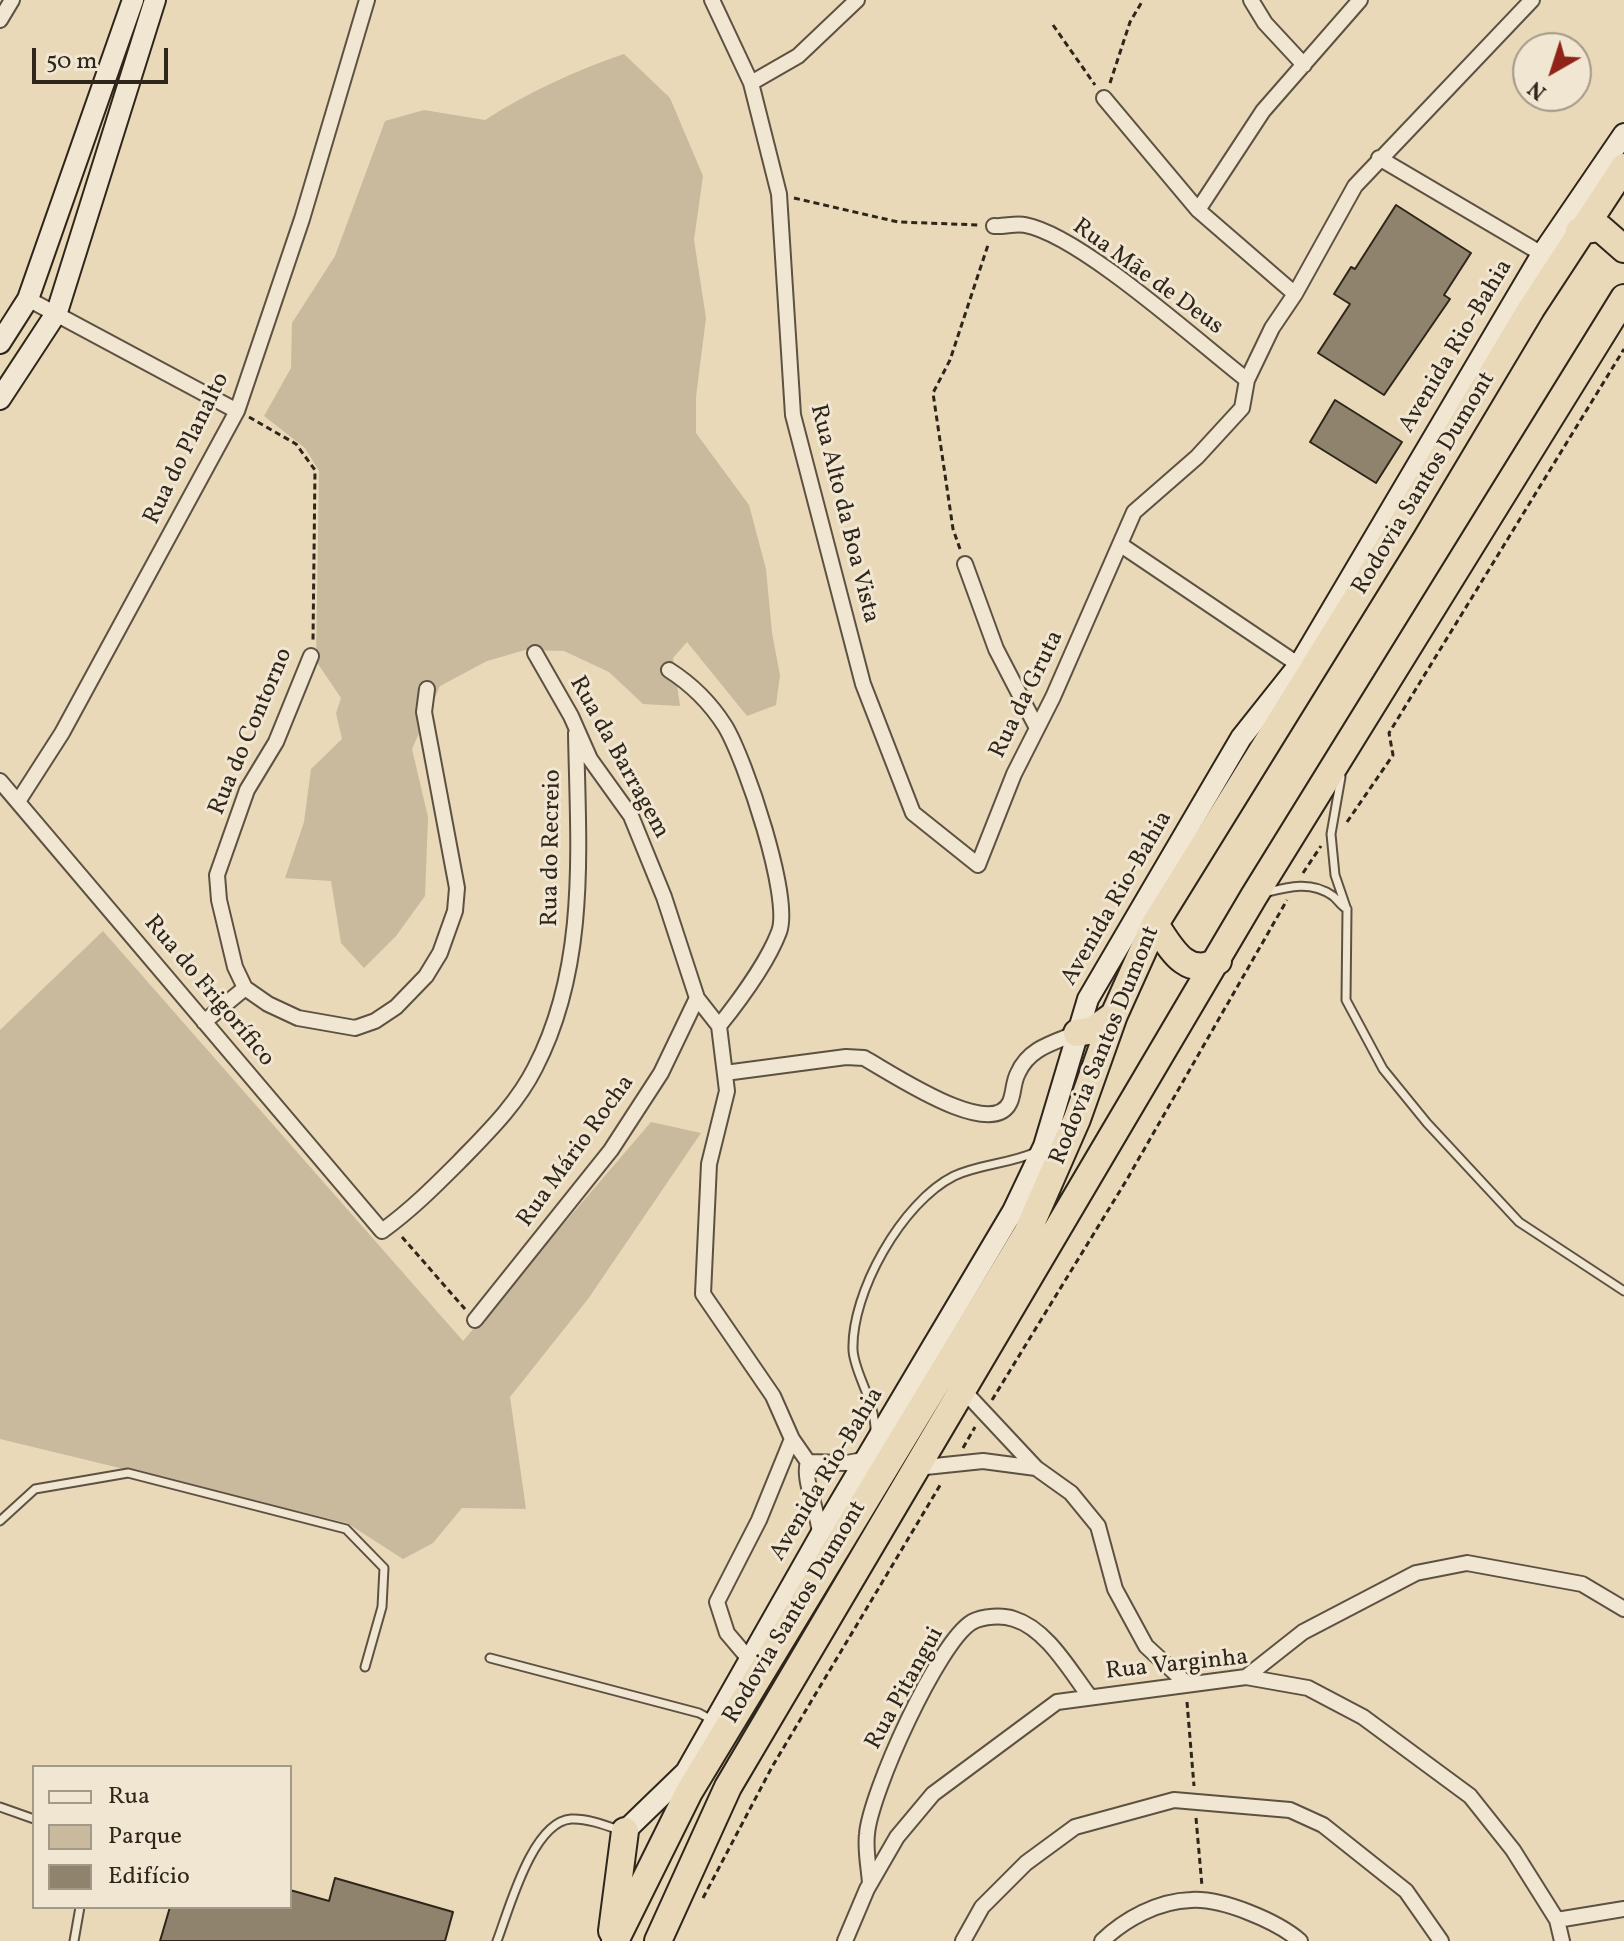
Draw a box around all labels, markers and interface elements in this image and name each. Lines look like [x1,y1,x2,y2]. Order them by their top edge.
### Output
scale bar [36,32,172,82]
north arrow [1512,32,1592,112]
text: 50 m [46,45,98,79]
text: N [1522,72,1554,107]
street label: Rua Mãe de Deus [1066,214,1228,342]
street label: Avenida Rio-Bahia [1394,255,1520,439]
street label: Rodovia Santos Dumont [1347,367,1503,601]
street label: Rua do Planalto [139,368,237,530]
street label: Rua Alto da Boa Vista [802,402,884,626]
street label: Rua da Gruta [985,626,1071,764]
street label: Rua do Contorno [204,644,300,820]
street label: Rua da Barragem [562,672,674,844]
street label: Rua do Recreio [537,769,569,927]
street label: Avenida Rio-Bahia [1056,806,1180,992]
street label: Rua do Frigorífico [136,910,280,1074]
street label: Rodovia Santos Dumont [1045,922,1167,1170]
street label: Rua Mário Rocha [512,1070,642,1234]
street label: Avenida Rio-Bahia [765,1383,891,1567]
street label: Rodovia Santos Dumont [718,1496,874,1730]
street label: Rua Pitangui [861,1623,951,1755]
street label: Rua Varginha [1104,1644,1250,1688]
legend [32,1765,292,1909]
text: Rua [108,1780,150,1814]
text: Parque [108,1820,182,1854]
text: Edifício [108,1860,190,1894]

